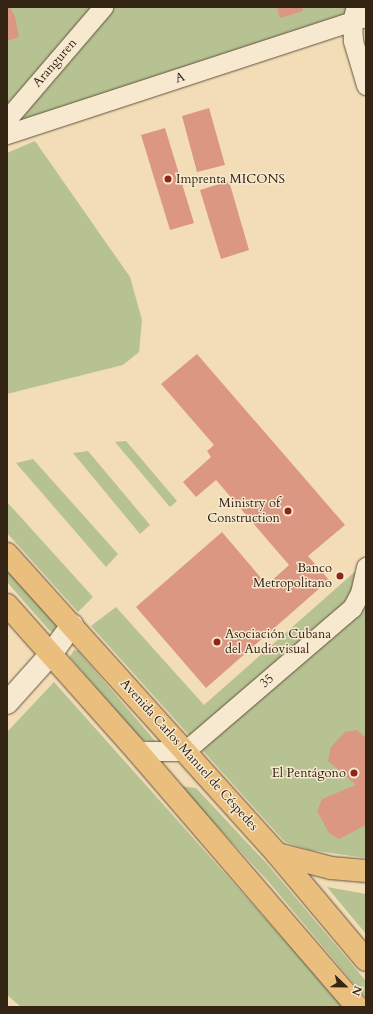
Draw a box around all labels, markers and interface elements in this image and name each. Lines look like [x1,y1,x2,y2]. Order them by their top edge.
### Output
street label: Aranguren [30,35,80,91]
street label: A [173,69,187,87]
place label: Imprenta MICONS [176,171,285,187]
marker: Imprenta MICONS [163,174,173,184]
place label: Ministry of Construction [207,496,280,527]
marker: Ministry of Construction [283,506,293,516]
place label: Banco Metropolitano [253,561,332,592]
marker: Banco Metropolitano [335,571,345,581]
place label: Asociación Cubana del Audiovisual [225,627,331,658]
marker: Asociación Cubana del Audiovisual [212,637,222,647]
street label: 35 [257,671,277,691]
street label: Avenida Carlos Manuel de Céspedes [117,676,261,834]
place label: El Pentágono [272,765,346,781]
marker: El Pentágono [349,768,359,778]
north arrow [325,966,365,1006]
text: N [348,983,365,998]

